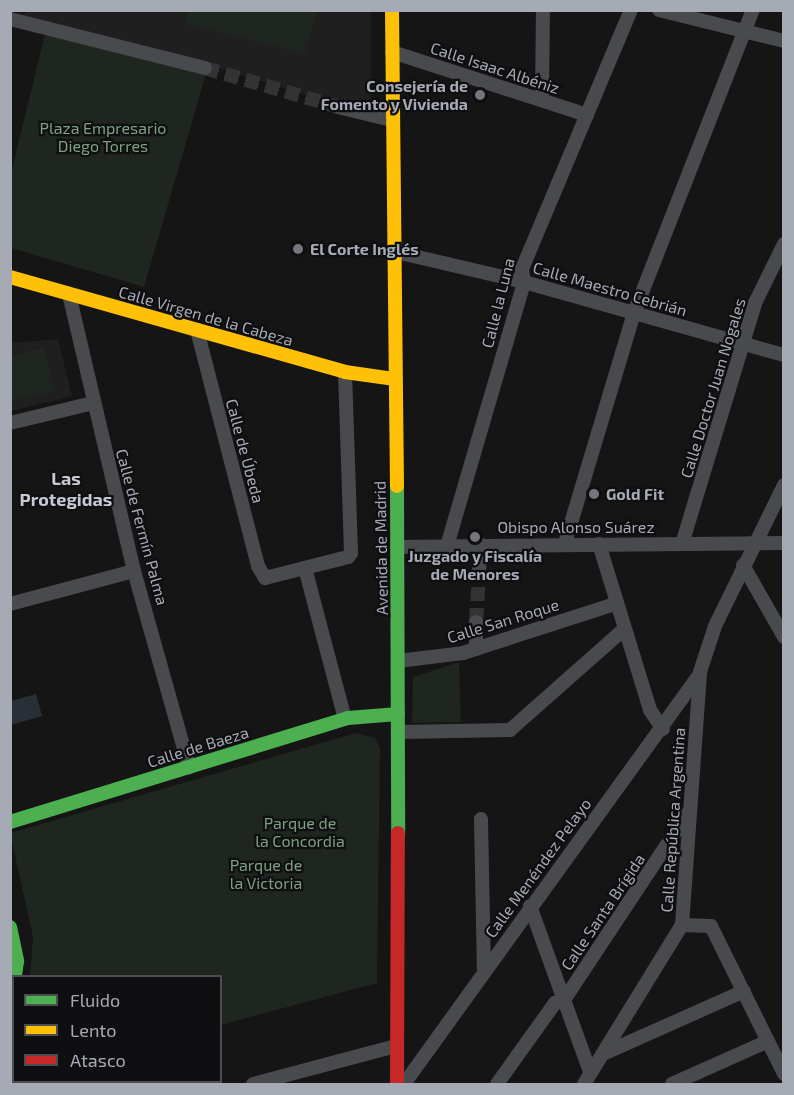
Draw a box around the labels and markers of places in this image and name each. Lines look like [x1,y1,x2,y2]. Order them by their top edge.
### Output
place label: Consejería de Fomento y Vivienda [320,76,468,114]
marker: Consejería de Fomento y Vivienda [473,88,487,102]
place label: El Corte Inglés [310,239,419,259]
marker: El Corte Inglés [291,242,305,256]
place label: Gold Fit [606,484,664,504]
marker: Gold Fit [587,487,601,501]
marker: Juzgado y Fiscalía de Menores [468,530,482,544]
place label: Juzgado y Fiscalía de Menores [407,546,543,584]

